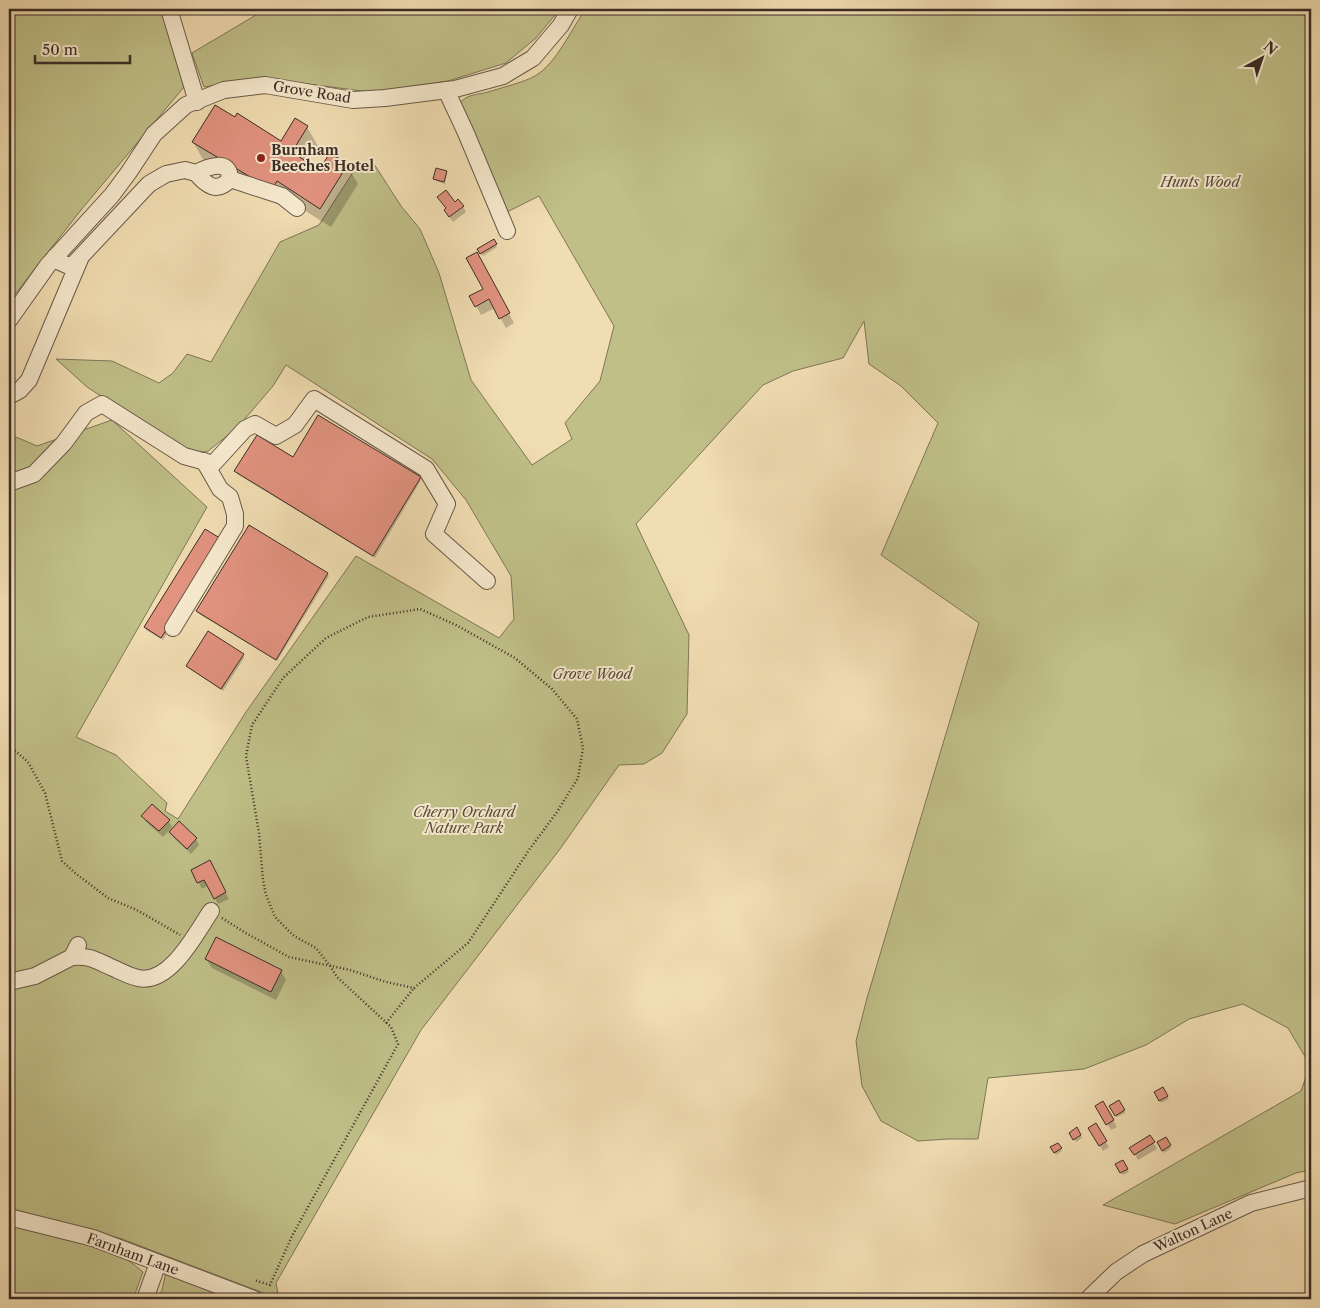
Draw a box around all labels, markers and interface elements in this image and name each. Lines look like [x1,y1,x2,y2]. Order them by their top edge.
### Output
scale bar [35,32,130,64]
north arrow [1238,32,1288,82]
text: N [1260,37,1281,59]
text: 50 m [42,40,78,59]
street label: Grove Road [272,77,353,107]
place label: Burnham Beeches Hotel [271,141,374,175]
marker: Burnham Beeches Hotel [255,152,267,164]
park label: Hunts Wood [1159,173,1241,191]
park label: Grove Wood [552,665,633,683]
park label: Cherry Orchard Nature Park [413,803,517,837]
street label: Walton Lane [1150,1204,1235,1257]
street label: Farnham Lane [84,1229,182,1279]

